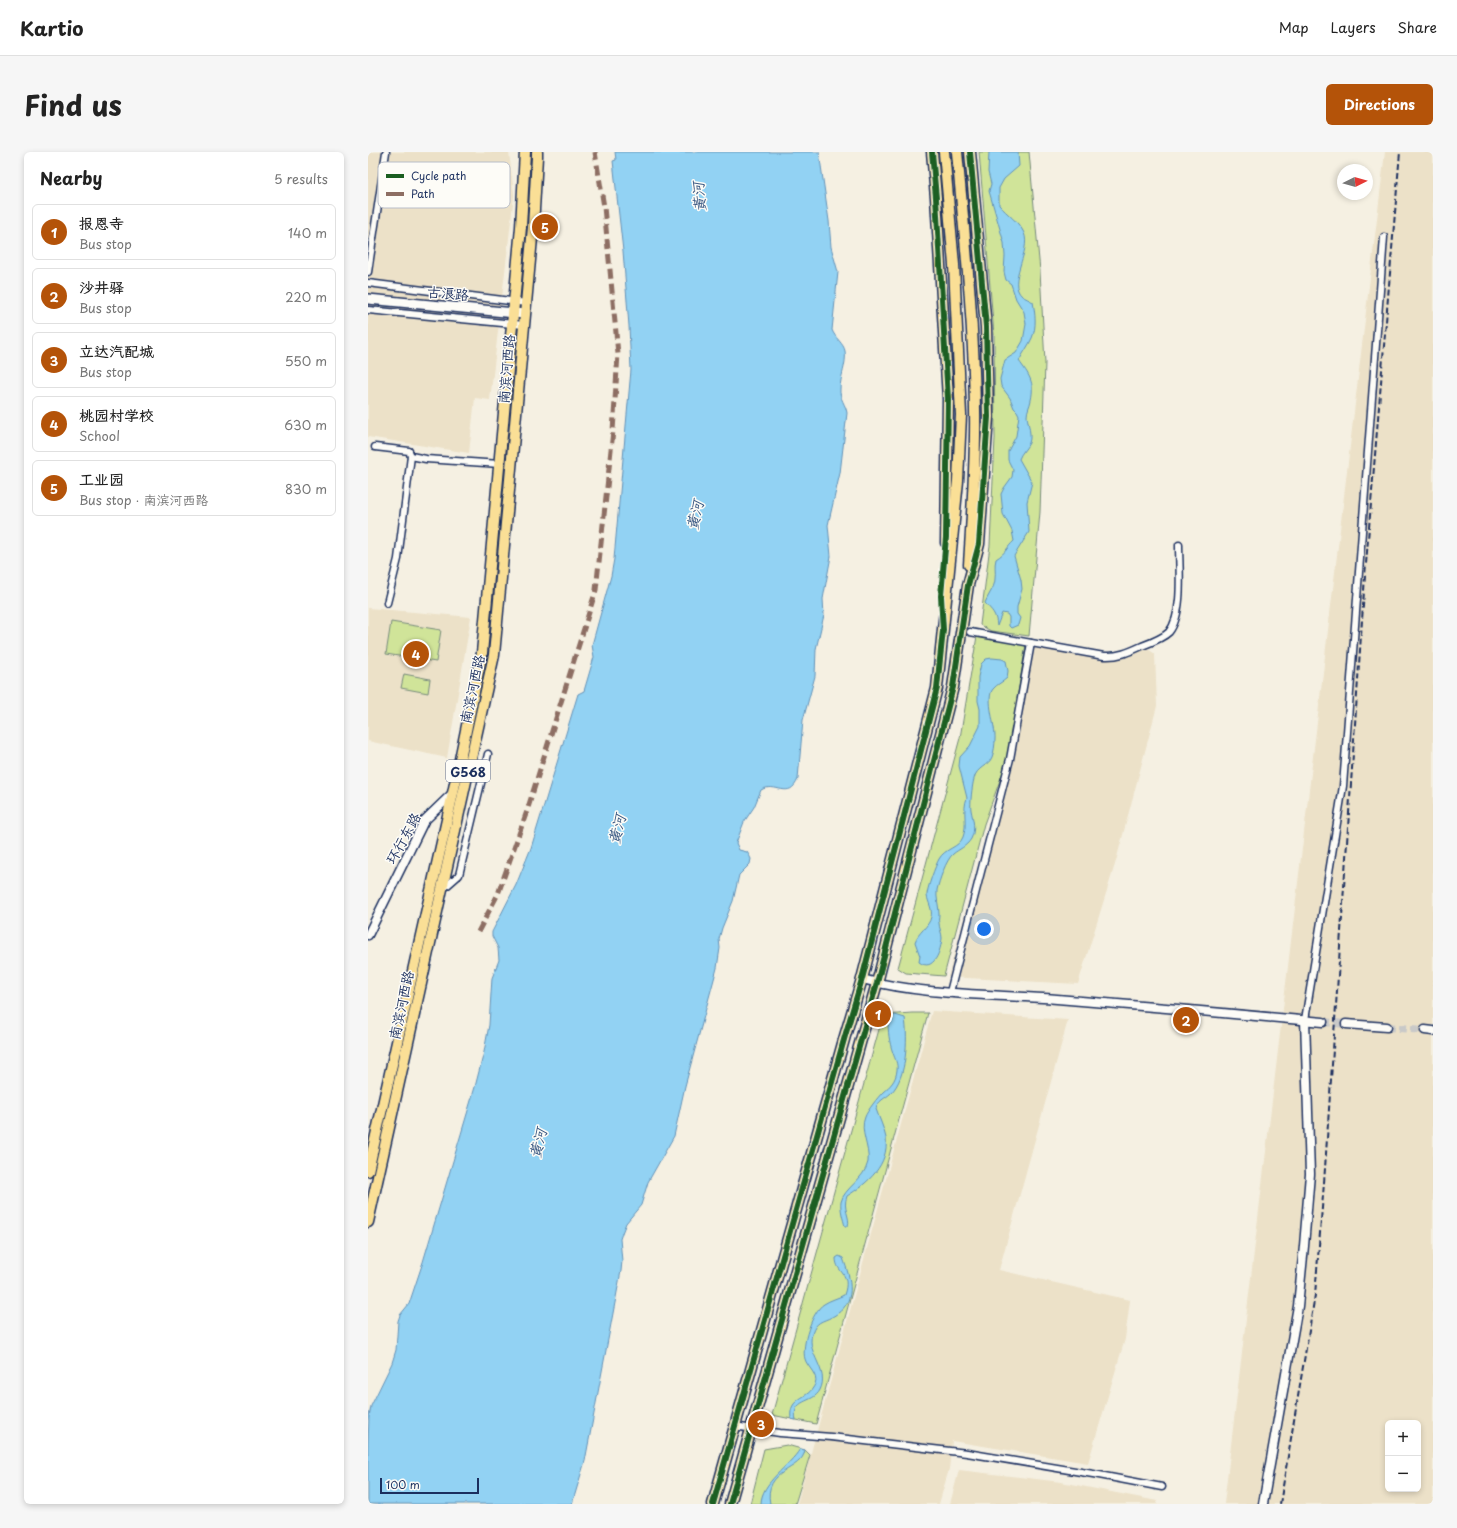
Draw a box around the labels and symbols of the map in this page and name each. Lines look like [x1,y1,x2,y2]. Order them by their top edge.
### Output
legend [378,162,510,208]
north arrow [1337,164,1373,200]
text: Cycle path [411,167,466,184]
water label: 黄河 [685,178,711,213]
text: Path [411,185,435,202]
pin: 5 [532,212,558,242]
street label: 古浪路 [426,281,470,305]
street label: 南滨河西路 [492,333,520,405]
water label: 黄河 [679,495,709,532]
pin: 4 [403,639,429,669]
street label: 南滨河西路 [454,653,490,725]
road number: G568 [446,760,490,782]
street label: 环行东路 [380,808,426,868]
water label: 黄河 [601,809,632,846]
your location [974,919,994,939]
street label: 南滨河西路 [383,969,419,1041]
pin: 1 [865,999,891,1029]
pin: 2 [1173,1005,1199,1035]
water label: 黄河 [522,1123,553,1160]
pin: 3 [748,1409,774,1439]
scale bar [380,1476,479,1495]

